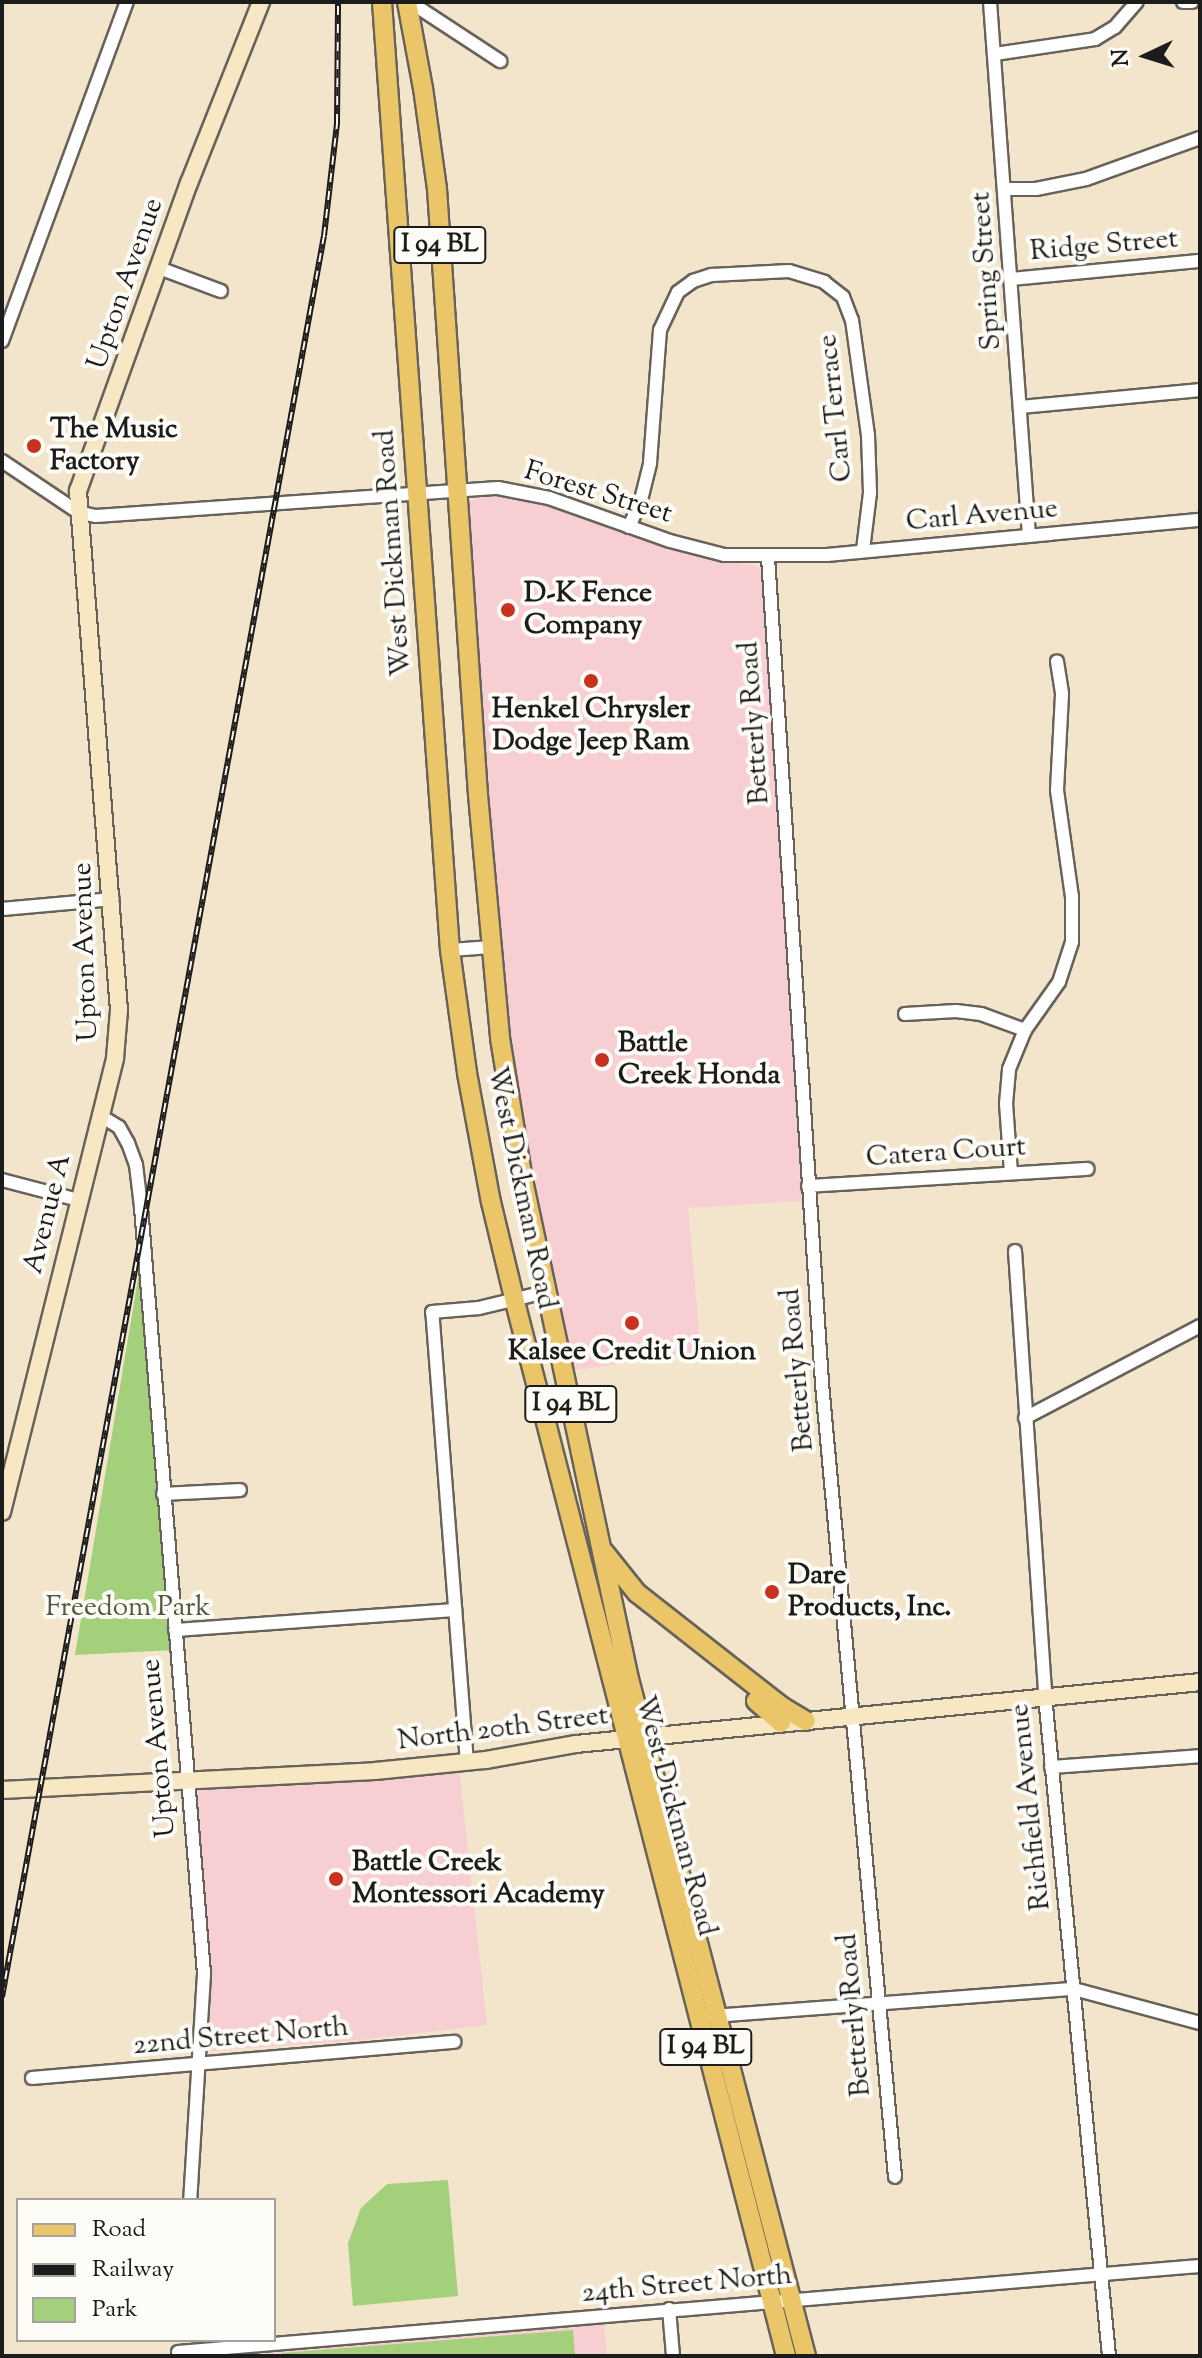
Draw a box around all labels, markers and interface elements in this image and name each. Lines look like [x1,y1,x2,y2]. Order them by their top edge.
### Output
north arrow [1106,16,1186,96]
text: N [1105,48,1139,68]
street label: Spring Street [965,191,1009,351]
street label: Upton Avenue [81,194,171,374]
road number: I 94 BL [392,223,488,267]
street label: Ridge Street [1029,223,1179,269]
street label: Carl Terrace [812,332,860,484]
place label: The Music Factory [50,413,178,479]
street label: West Dickman Road [369,429,419,677]
marker: The Music Factory [25,437,43,455]
street label: Forest Street [520,455,676,531]
street label: Carl Avenue [905,493,1059,539]
place label: D-K Fence Company [524,577,652,643]
marker: D-K Fence Company [499,601,517,619]
street label: Betterly Road [733,640,777,806]
marker: Henkel Chrysler Dodge Jeep Ram [582,672,600,690]
place label: Henkel Chrysler Dodge Jeep Ram [492,693,690,759]
street label: Upton Avenue [66,862,106,1042]
place label: Battle Creek Honda [618,1027,780,1093]
marker: Battle Creek Honda [593,1051,611,1069]
street label: West Dickman Road [479,1064,563,1312]
street label: Catera Court [865,1131,1027,1175]
street label: Avenue A [17,1151,79,1277]
street label: Betterly Road [774,1287,822,1453]
marker: Kalsee Credit Union [623,1314,641,1332]
place label: Kalsee Credit Union [508,1335,756,1369]
road number: I 94 BL [523,1382,619,1426]
place label: Dare Products, Inc. [788,1559,951,1625]
marker: Dare Products, Inc. [763,1583,781,1601]
park label: Freedom Park [45,1591,211,1625]
street label: Upton Avenue [134,1657,184,1839]
street label: West Dickman Road [627,1692,723,1940]
street label: North 20th Street [396,1699,610,1759]
street label: Richfield Avenue [1003,1702,1059,1912]
place label: Battle Creek Montessori Academy [352,1846,605,1912]
marker: Battle Creek Montessori Academy [327,1870,345,1888]
street label: Betterly Road [831,1932,879,2098]
street label: 22nd Street North [132,2011,350,2063]
road number: I 94 BL [658,2025,754,2069]
legend [16,2198,276,2342]
text: Road [92,2213,146,2247]
text: Railway [92,2253,174,2287]
street label: 24th Street North [580,2259,794,2311]
text: Park [92,2293,138,2327]

